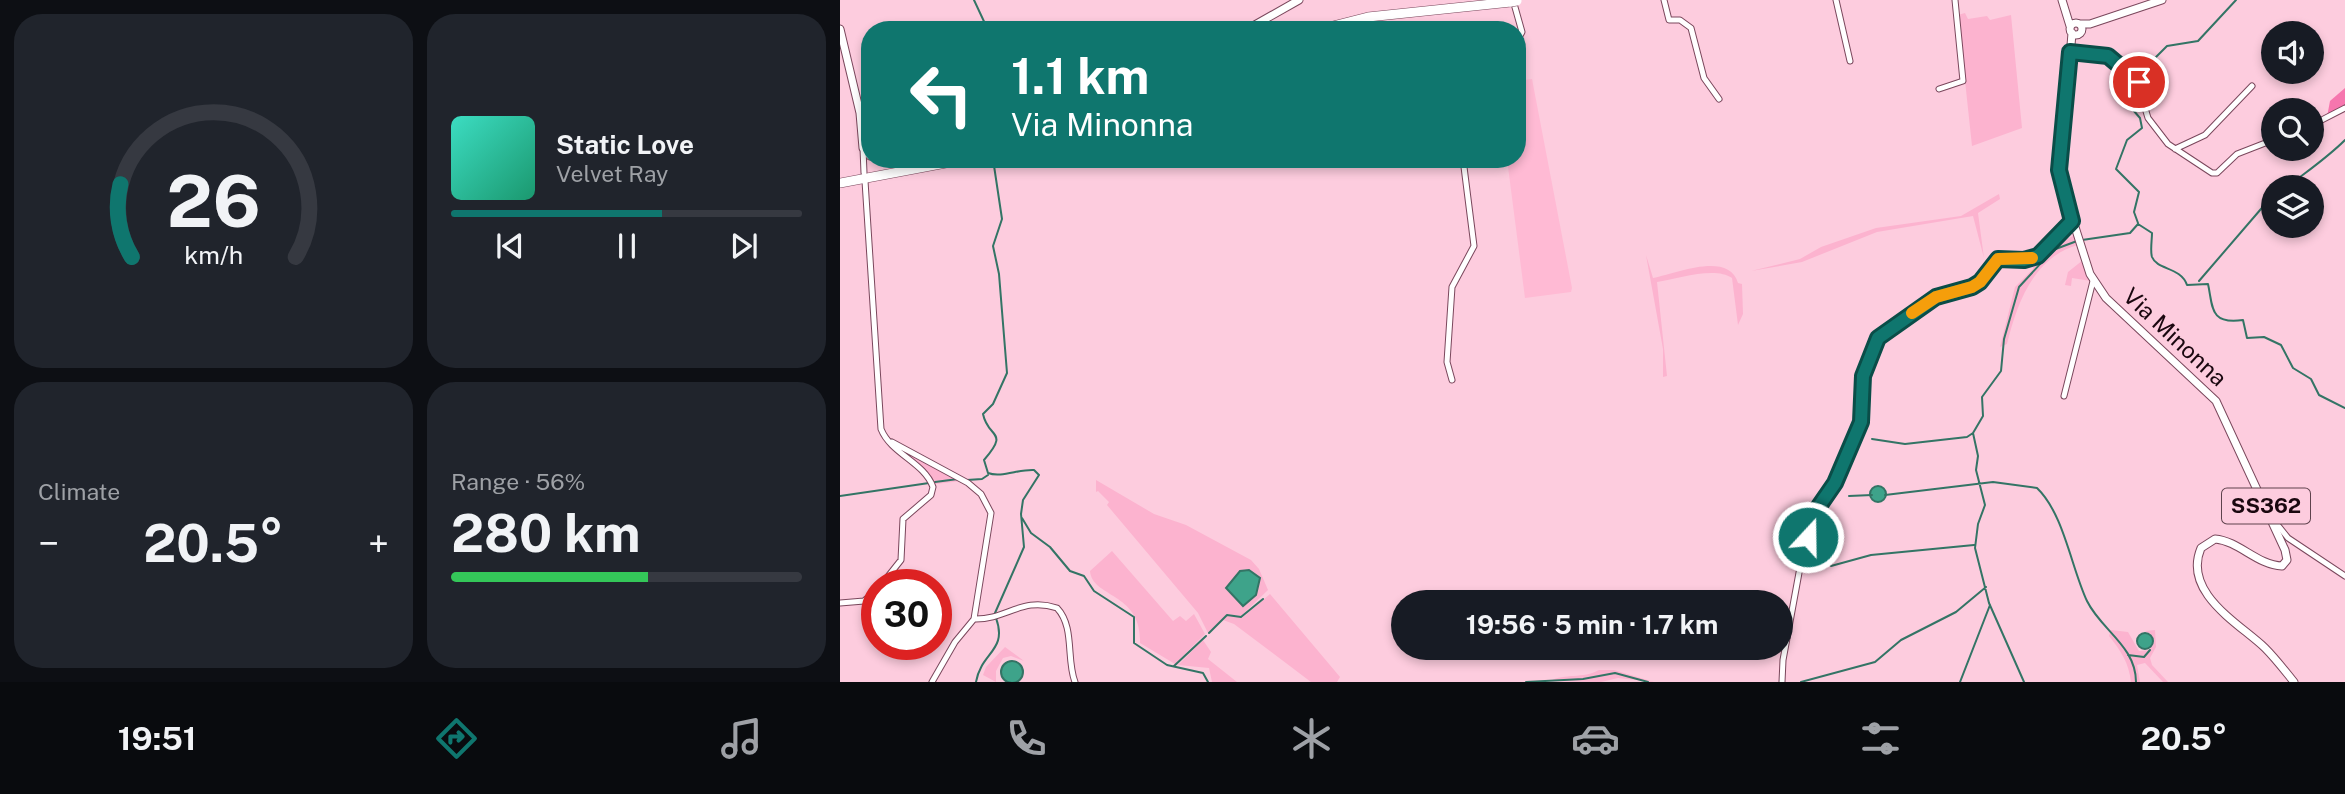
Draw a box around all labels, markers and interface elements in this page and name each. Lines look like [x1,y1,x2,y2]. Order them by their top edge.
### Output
map controls [2261,21,2324,238]
button: sound [2261,21,2324,84]
text: 1.1 km [1011,47,1149,105]
icon: left [896,49,987,140]
pin [2109,52,2169,112]
icon: arrive [2120,63,2158,101]
button: search [2261,98,2324,161]
text: Via Minonna [1011,106,1194,143]
text: Static Love [556,129,694,160]
text: 26 [166,158,261,243]
text: Velvet Ray [556,160,668,187]
button: layers [2261,175,2324,238]
icon: previous [491,227,529,265]
icon: pause [608,227,646,265]
icon: next [725,227,763,265]
text: km/h [184,240,243,270]
street label: Via Minonna [2118,282,2233,391]
text: Range · 56% [451,468,585,495]
text: Climate [38,478,120,505]
road number: SS362 [2222,489,2310,524]
position arrow [1771,500,1845,574]
text: 280 km [451,503,641,564]
text: 20.5° [143,513,284,574]
text: − [38,521,59,566]
text: + [368,521,389,566]
speed limit sign: 30 [861,569,952,660]
text: 19:56 · 5 min · 1.7 km [1466,609,1718,640]
icon: directions [432,714,481,763]
icon: music [717,714,766,763]
icon: phone [1002,714,1051,763]
icon: climate [1287,714,1336,763]
icon: car [1571,714,1620,763]
icon: filters [1856,714,1905,763]
text: 19:51 [118,720,197,757]
text: 20.5° [2141,720,2227,757]

